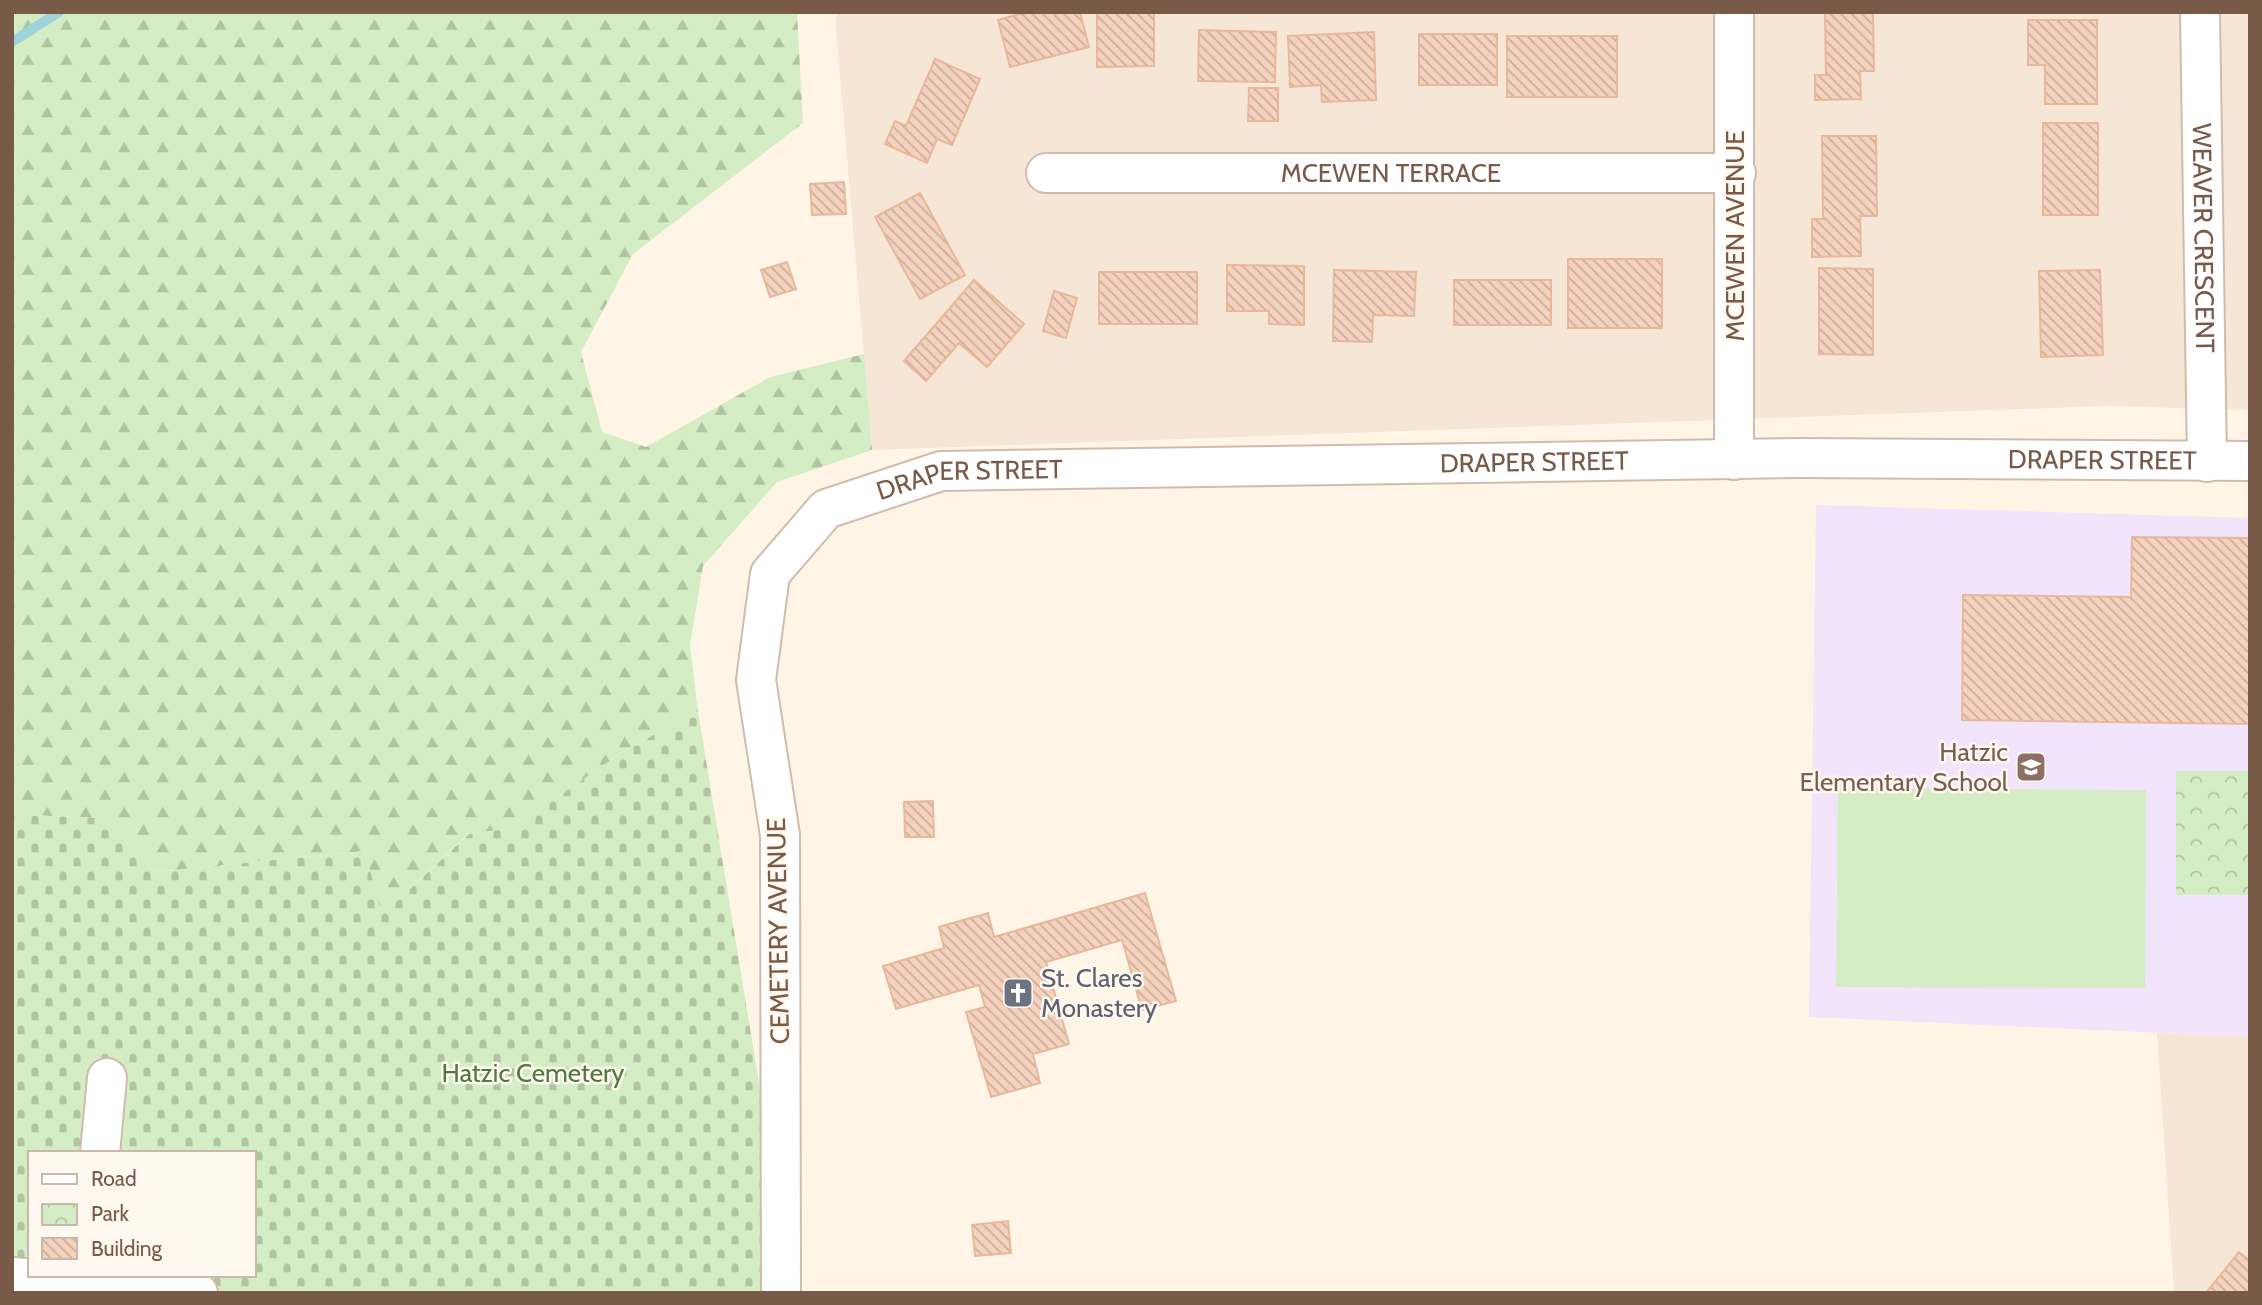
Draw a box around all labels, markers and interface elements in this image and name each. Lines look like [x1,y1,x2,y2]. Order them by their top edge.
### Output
street label: WEAVER CRESCENT [2186,123,2221,353]
street label: MCEWEN AVENUE [1719,130,1751,342]
street label: MCEWEN TERRACE [1281,157,1501,189]
street label: DRAPER STREET [2008,443,2197,477]
street label: DRAPER STREET [1440,445,1629,479]
street label: DRAPER STREET [872,453,1063,507]
place label: Hatzic Elementary School [1800,736,2008,798]
school or university icon: Hatzic Elementary School [2014,750,2048,784]
street label: CEMETERY AVENUE [760,817,796,1045]
place label: St. Clares Monastery [1041,962,1157,1024]
church icon: St. Clares Monastery [1001,976,1035,1010]
park label: Hatzic Cemetery [442,1057,624,1089]
legend [28,1151,256,1277]
text: Road [91,1166,137,1191]
text: Park [91,1201,129,1226]
text: Building [91,1236,163,1261]

